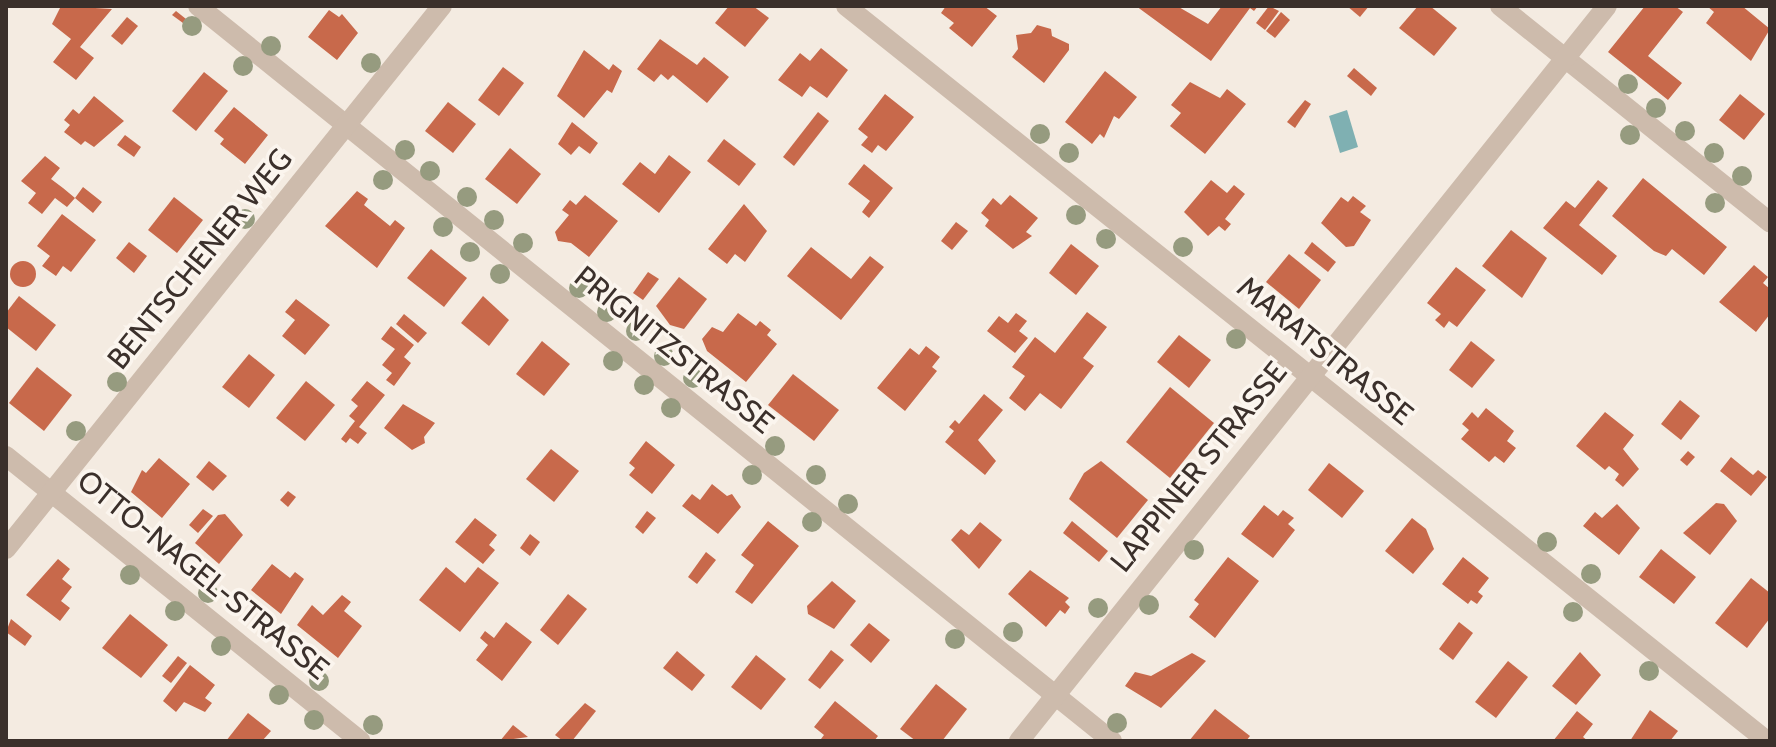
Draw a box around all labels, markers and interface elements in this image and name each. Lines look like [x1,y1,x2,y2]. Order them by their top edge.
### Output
street label: BENTSCHENER WEG [100,142,300,376]
street label: PRIGNITZSTRASSE [567,259,781,441]
street label: MARATSTRASSE [1230,269,1420,433]
street label: LAPPINER STRASSE [1103,355,1295,579]
street label: OTTO-NAGEL-STRASSE [70,463,336,687]

